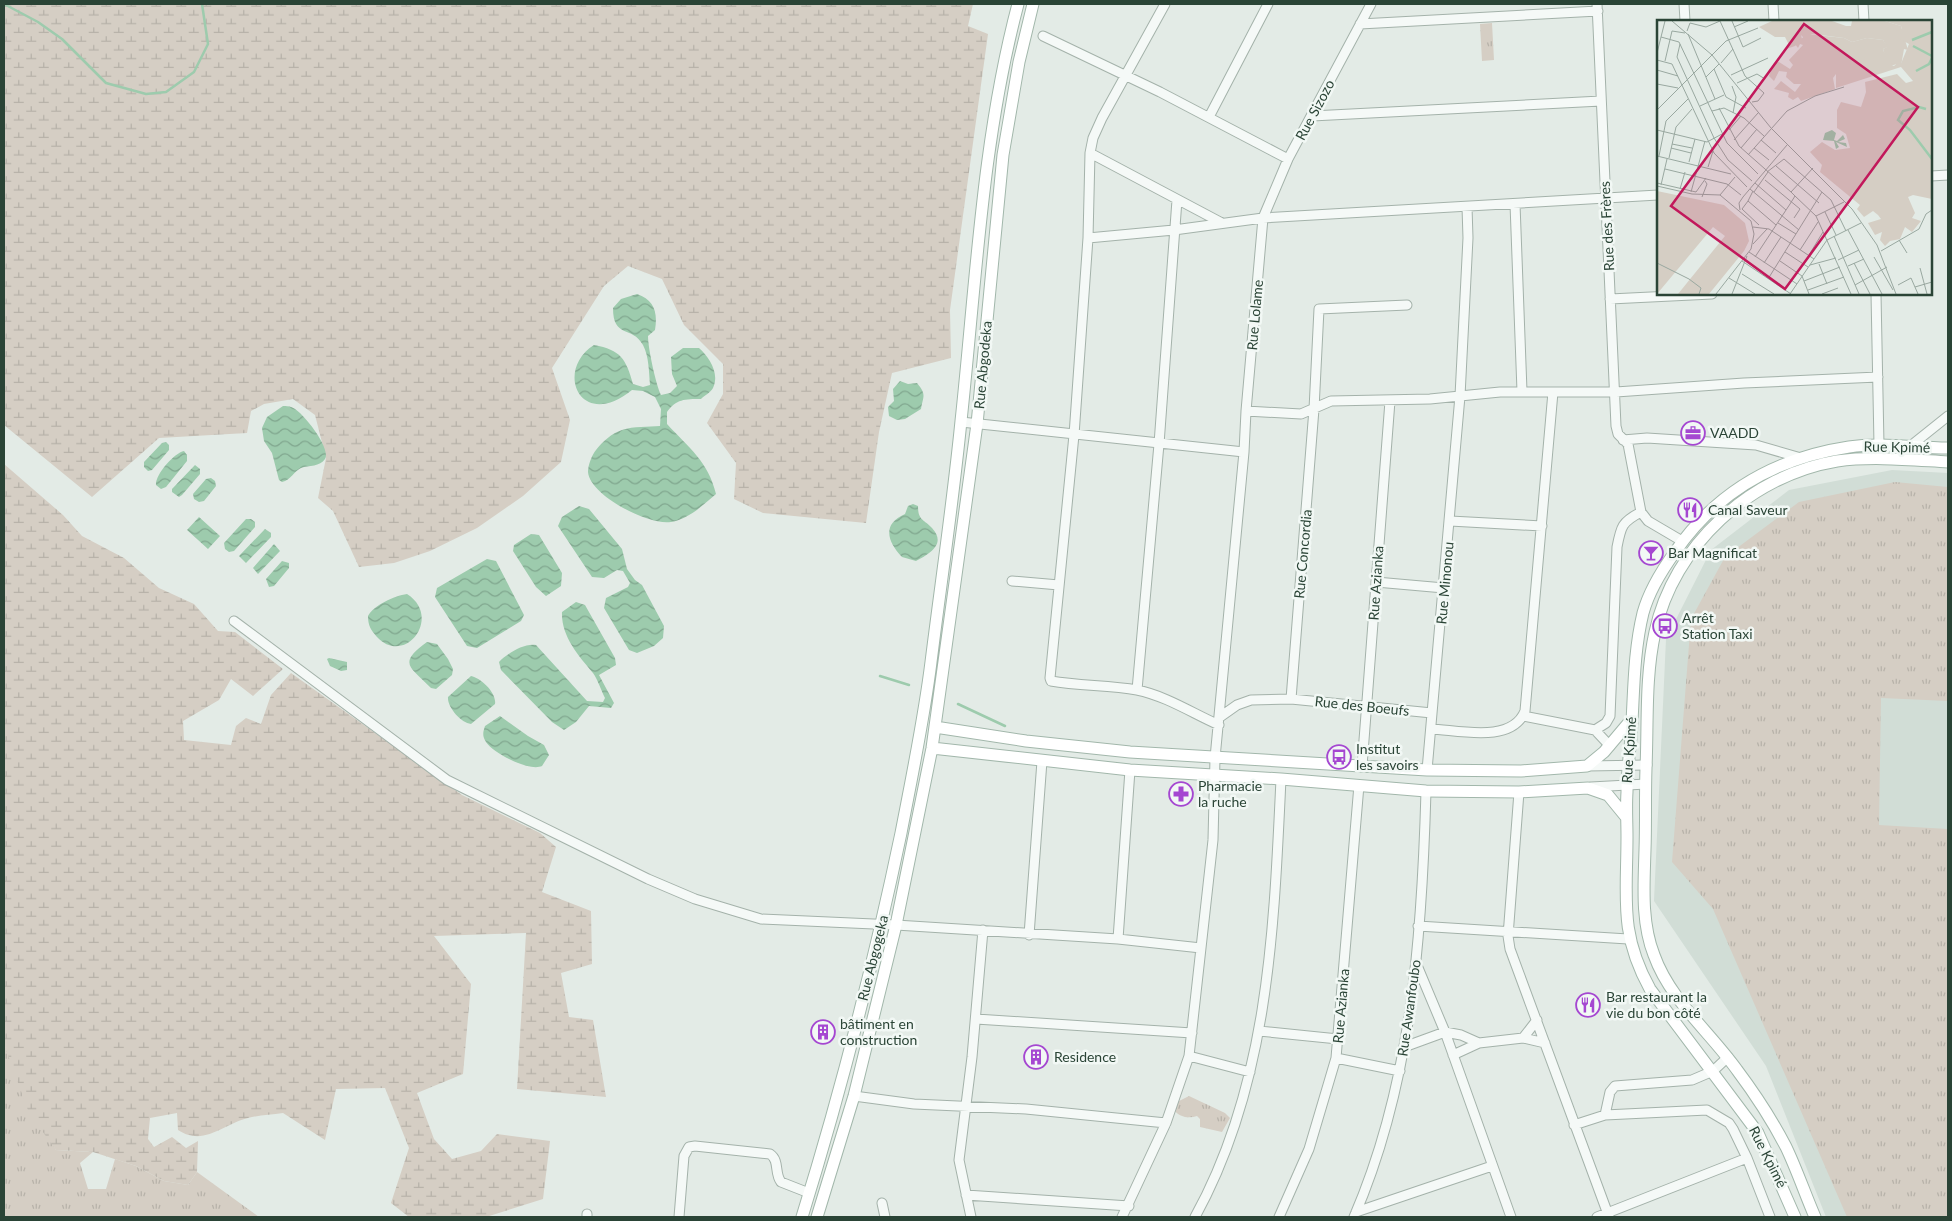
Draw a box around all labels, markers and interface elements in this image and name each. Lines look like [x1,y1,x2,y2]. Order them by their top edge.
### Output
inset map [1657,20,1932,295]
street label: Rue Sizozo [1291,76,1338,143]
street label: Rue des Frères [1596,181,1617,271]
street label: Rue Lolame [1243,279,1266,351]
street label: Rue Abgodeka [970,320,995,410]
office icon: VAADD [1680,420,1706,446]
place label: VAADD [1710,424,1759,441]
street label: Rue Kpimé [1864,437,1930,456]
restaurant icon: Canal Saveur [1677,497,1703,523]
place label: Canal Saveur [1708,501,1788,518]
street label: Rue Concordia [1290,508,1315,599]
bar icon: Bar Magnificat [1638,540,1664,566]
street label: Rue Minonou [1432,541,1457,625]
place label: Bar Magnificat [1668,544,1757,561]
street label: Rue Azianka [1364,545,1387,621]
place label: Arrêt Station Taxi [1682,609,1753,642]
bus stop icon: Arrêt Station Taxi [1652,613,1678,639]
street label: Rue des Boeufs [1314,692,1410,719]
street label: Rue Kpimé [1618,716,1639,784]
place label: Institut les savoirs [1356,740,1419,773]
bus stop icon: Institut les savoirs [1326,744,1352,770]
place label: Pharmacie la ruche [1198,777,1262,810]
pharmacy icon: Pharmacie la ruche [1168,781,1194,807]
street label: Rue Abgogeka [854,913,891,1003]
street label: Rue Awanfoubo [1393,958,1424,1057]
street label: Rue Azianka [1329,968,1352,1044]
place label: Bar restaurant la vie du bon côté [1606,988,1707,1021]
restaurant icon: Bar restaurant la vie du bon côté [1575,992,1601,1018]
place label: bâtiment en construction [840,1015,917,1048]
building icon: bâtiment en construction [810,1019,836,1045]
building icon: Residence [1023,1044,1049,1070]
place label: Residence [1054,1048,1116,1065]
street label: Rue Kpimé [1746,1123,1791,1190]

